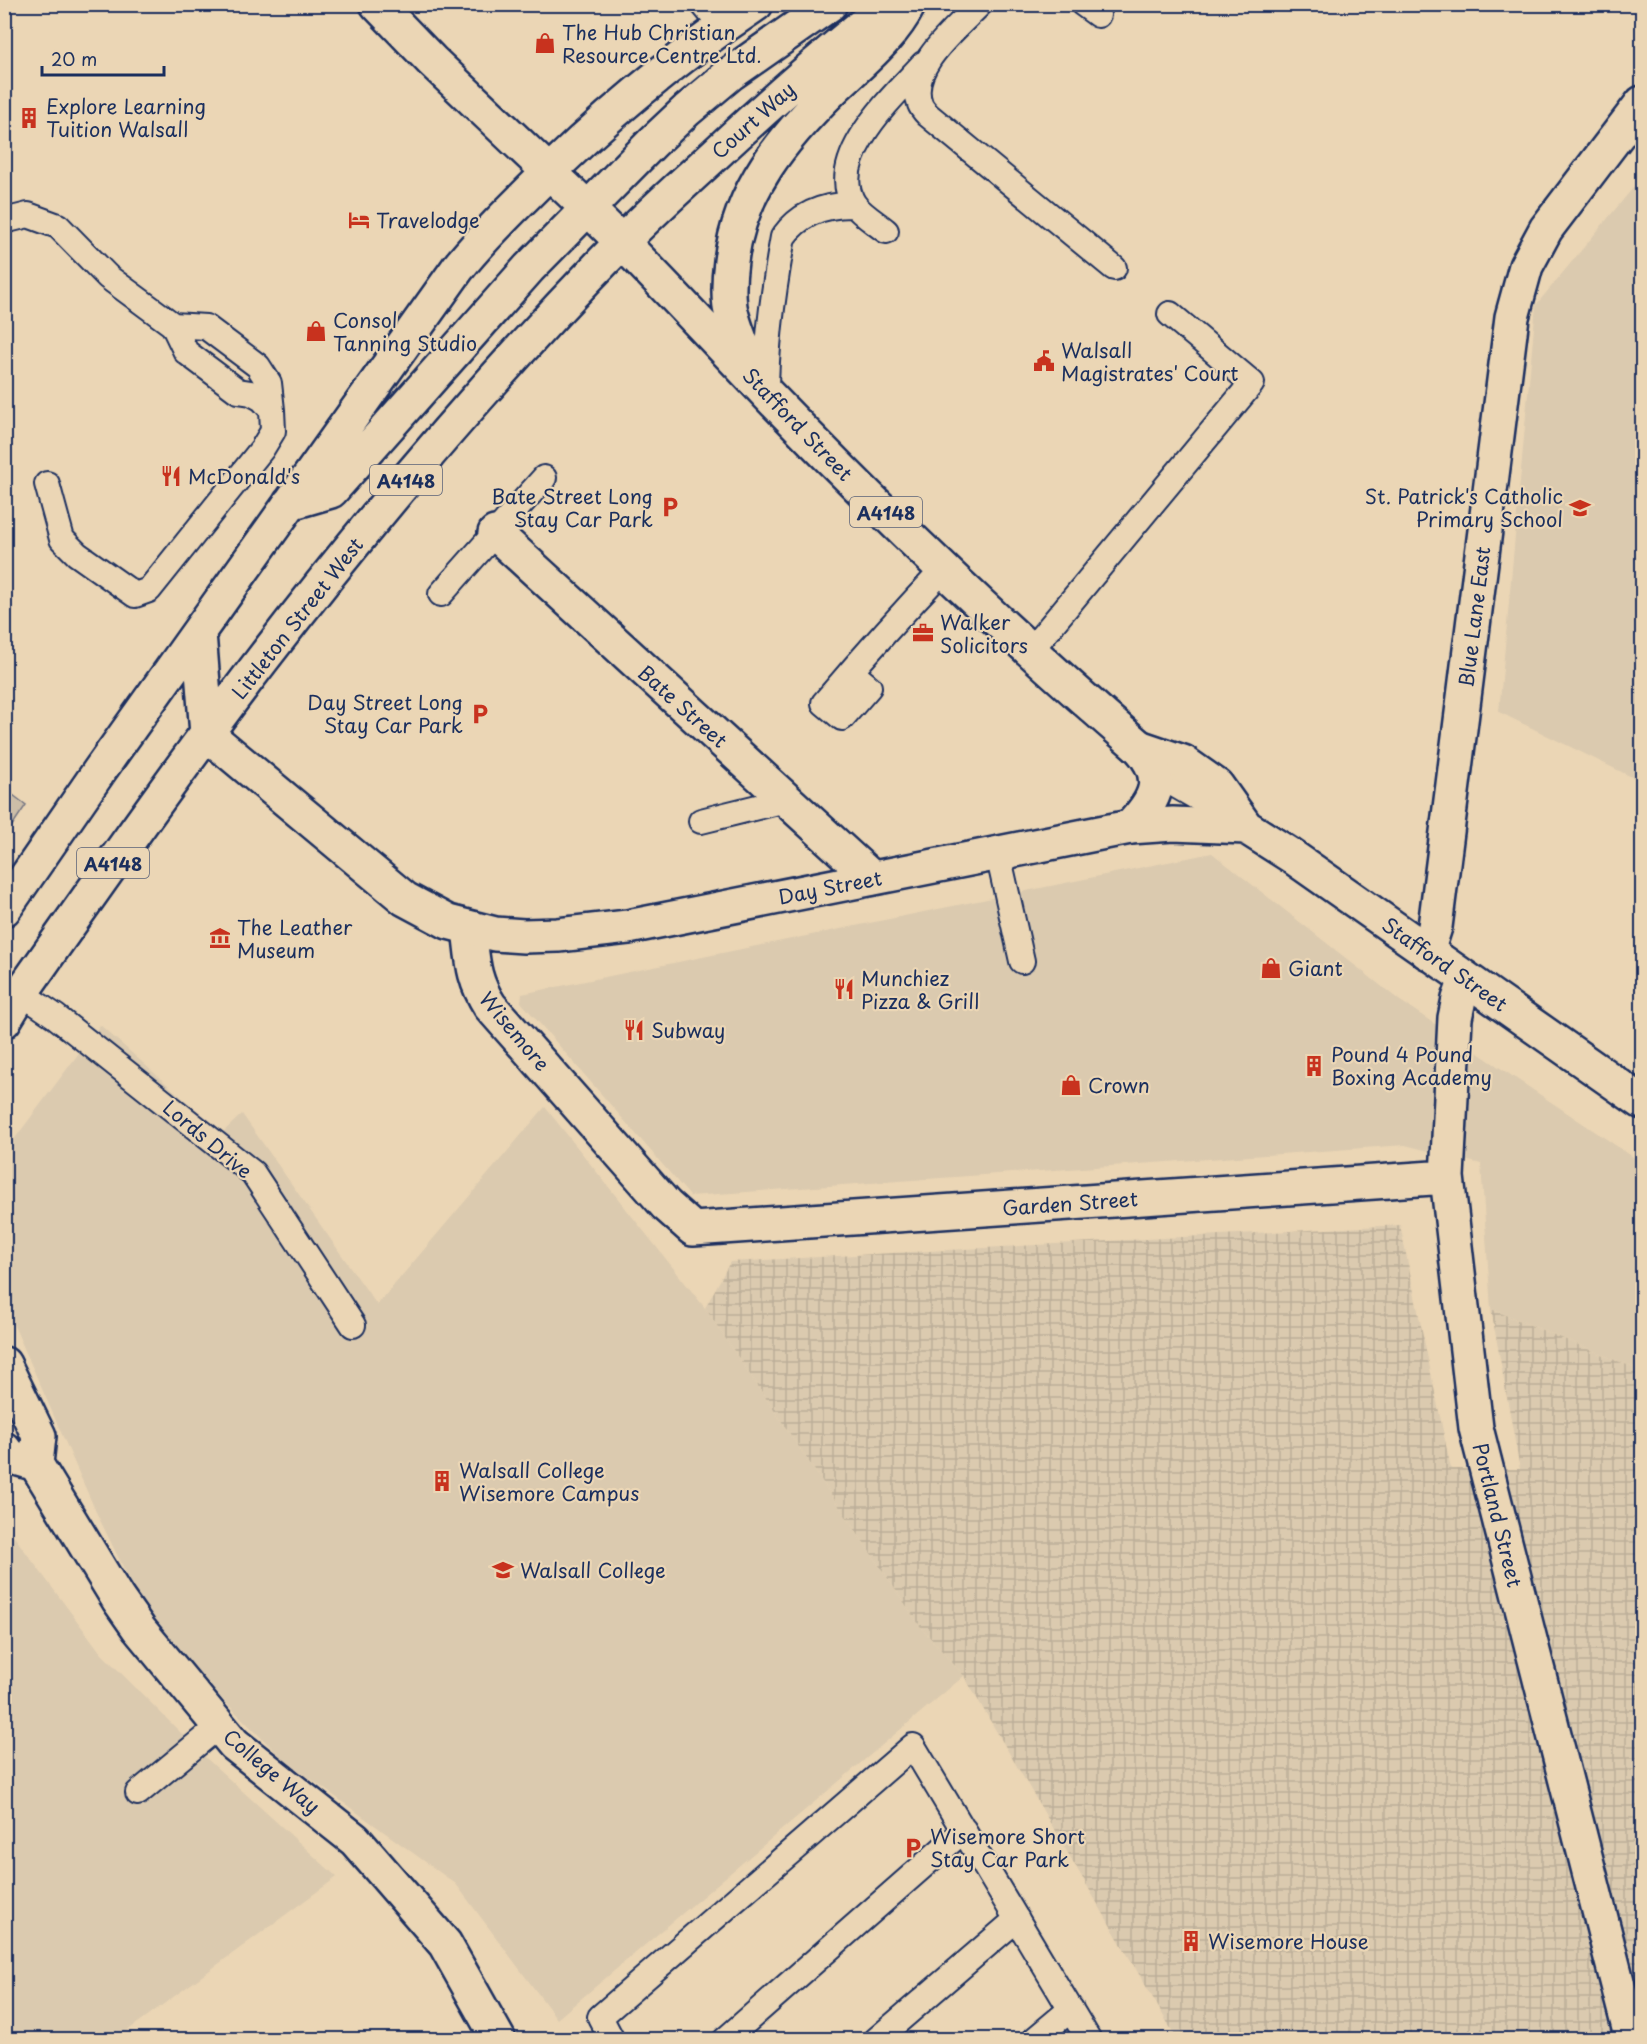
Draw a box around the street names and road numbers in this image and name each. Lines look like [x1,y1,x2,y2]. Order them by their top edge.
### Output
street label: Court Way [704,74,802,166]
street label: Stafford Street [736,361,860,487]
road number: A4148 [370,465,442,495]
road number: A4148 [850,497,922,527]
street label: Littleton Street West [224,531,370,705]
street label: Blue Lane East [1450,545,1498,689]
street label: Bate Street [632,658,734,754]
road number: A4148 [77,848,149,878]
street label: Day Street [776,862,884,912]
street label: Stafford Street [1376,909,1514,1019]
street label: Wisemore [473,985,557,1077]
street label: Lords Drive [157,1093,259,1185]
street label: Garden Street [1001,1183,1139,1223]
street label: Portland Street [1466,1440,1530,1590]
street label: College Way [217,1721,327,1821]

